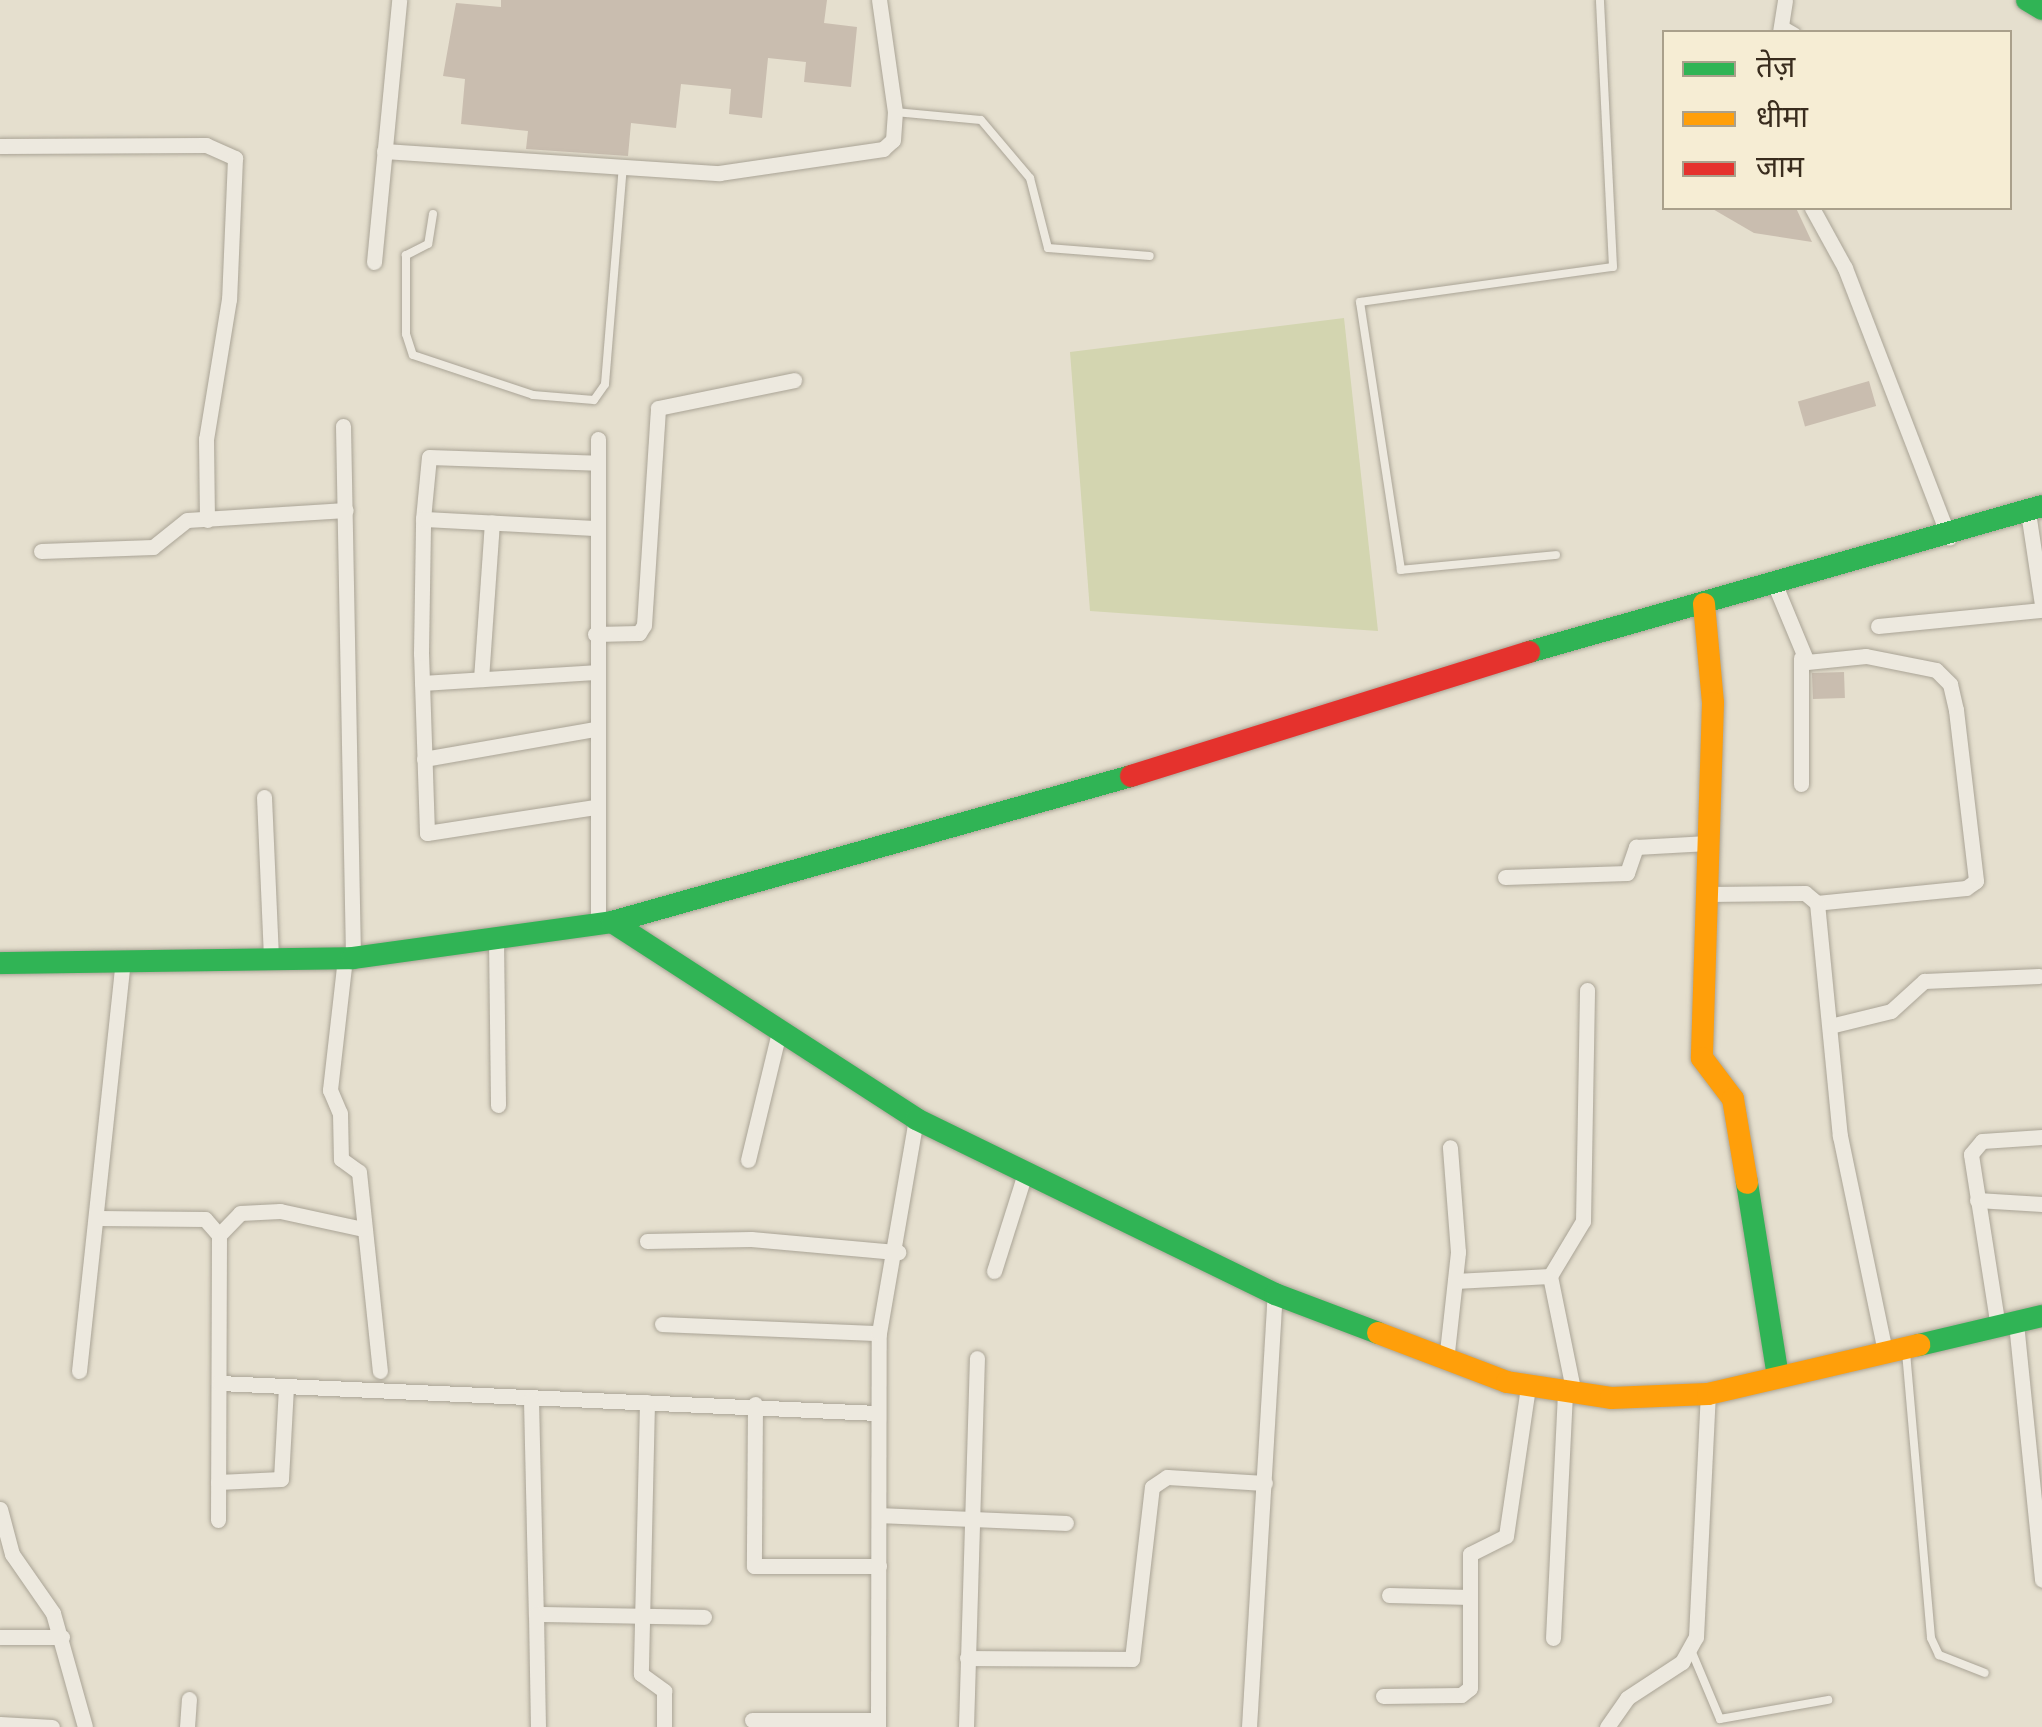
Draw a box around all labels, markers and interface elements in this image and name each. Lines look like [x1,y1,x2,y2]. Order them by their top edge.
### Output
legend [1662,30,2012,210]
text: तेज़ [1756,50,1795,83]
text: धीमा [1756,100,1808,133]
text: जाम [1756,150,1804,183]

